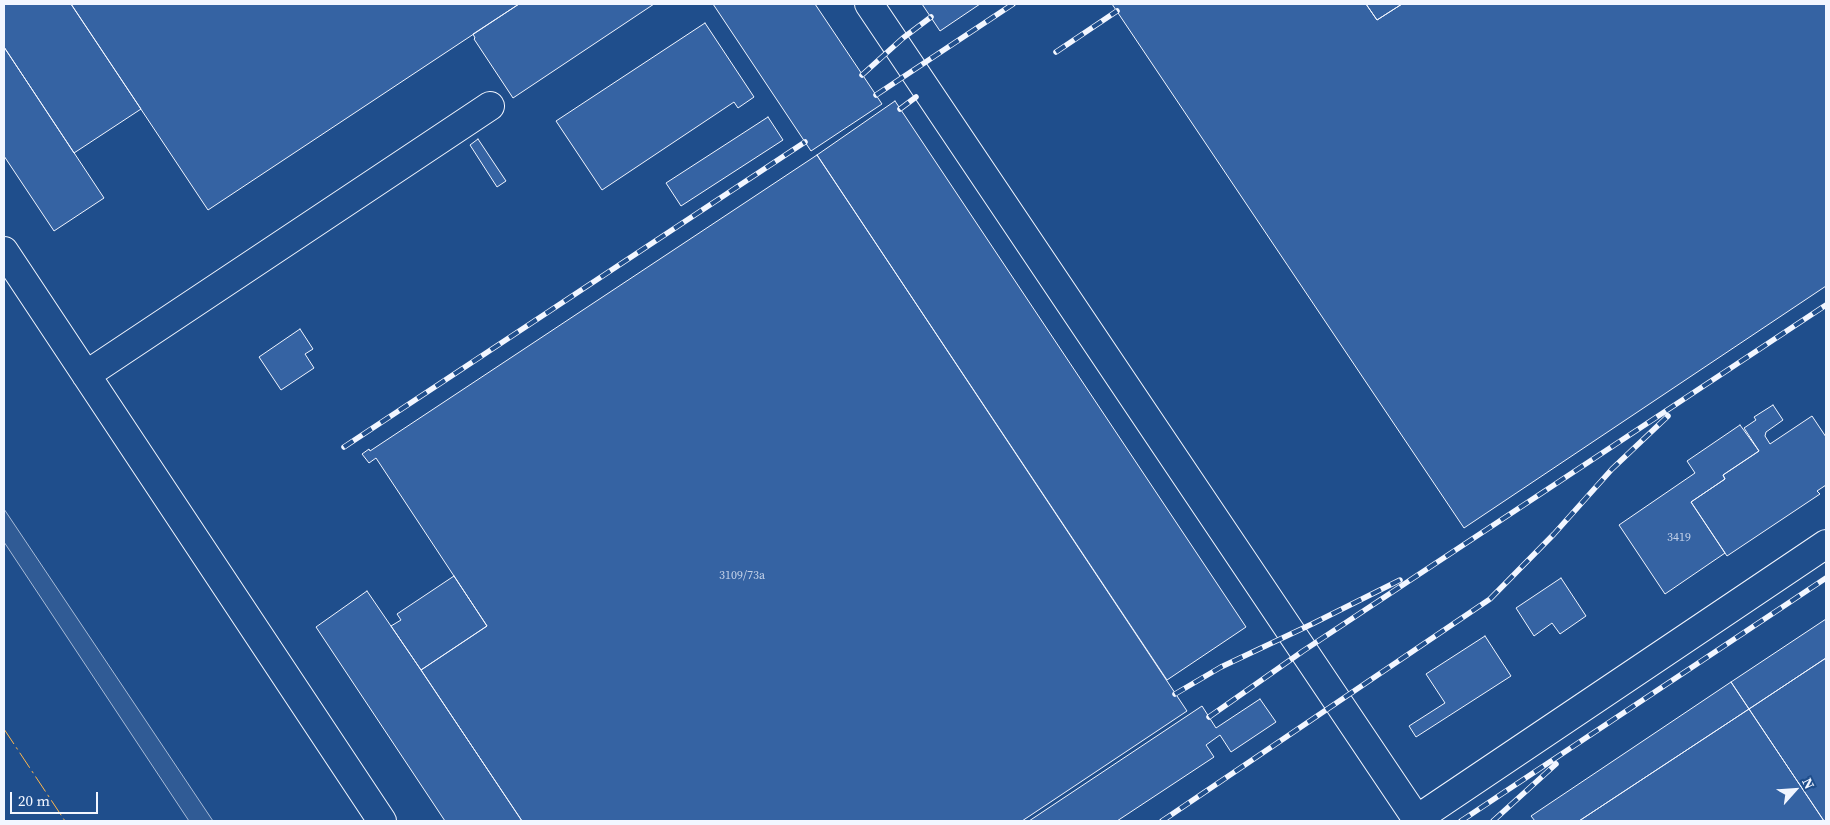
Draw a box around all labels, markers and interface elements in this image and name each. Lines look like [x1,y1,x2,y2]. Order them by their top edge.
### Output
house number: 3419 [1667,531,1691,545]
house number: 3109/73a [719,569,765,583]
north arrow [1770,765,1820,815]
text: N [1797,774,1820,792]
scale bar [12,782,100,814]
text: 20 m [18,790,50,811]

